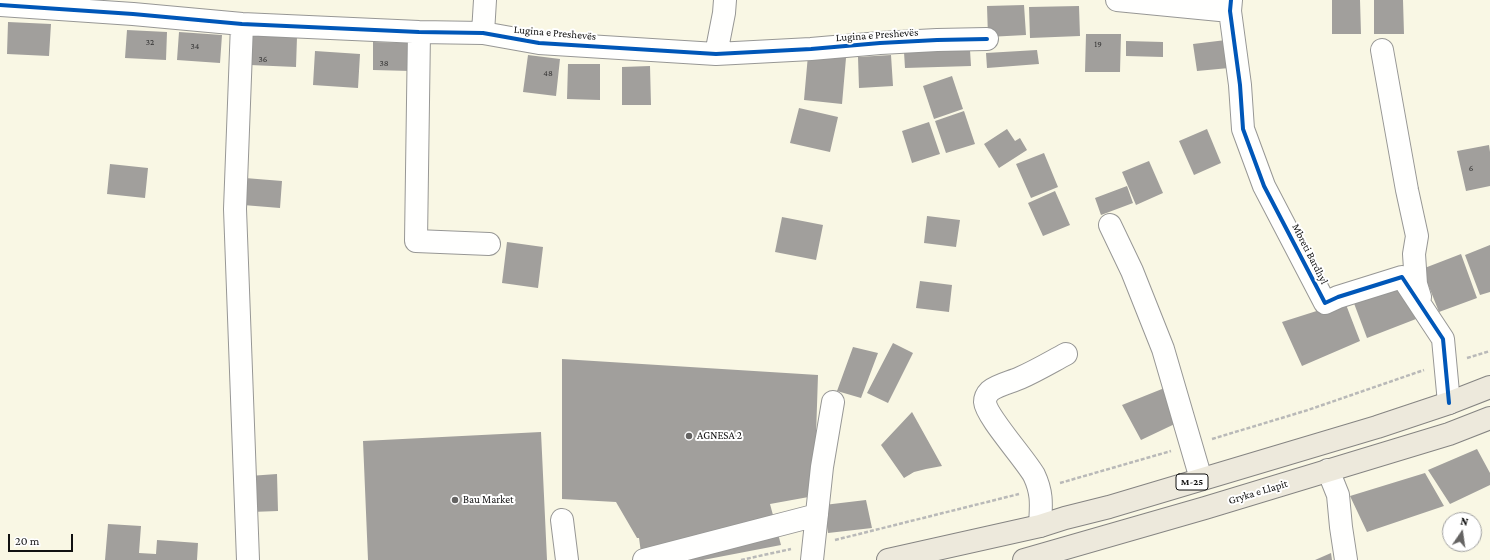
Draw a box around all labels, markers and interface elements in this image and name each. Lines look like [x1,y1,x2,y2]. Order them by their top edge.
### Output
street label: Lugina e Preshevës [513,23,597,43]
street label: Lugina e Preshevës [835,26,919,44]
house number: 32 [146,37,154,47]
house number: 19 [1094,39,1102,49]
house number: 34 [191,41,199,51]
house number: 36 [259,54,267,64]
house number: 38 [379,58,389,68]
house number: 48 [543,68,553,78]
house number: 6 [1469,163,1473,173]
street label: Mbreti Bardhyl [1289,221,1331,287]
place label: AGNESA 2 [697,429,742,443]
marker: AGNESA 2 [684,431,694,441]
road number: M-25 [1176,474,1208,490]
street label: Gryka e Llapit [1227,477,1289,507]
place label: Bau Market [463,493,514,507]
marker: Bau Market [450,495,460,505]
north arrow [1442,512,1482,552]
text: N [1459,515,1469,528]
scale bar [10,526,75,552]
text: 20 m [15,534,39,548]

